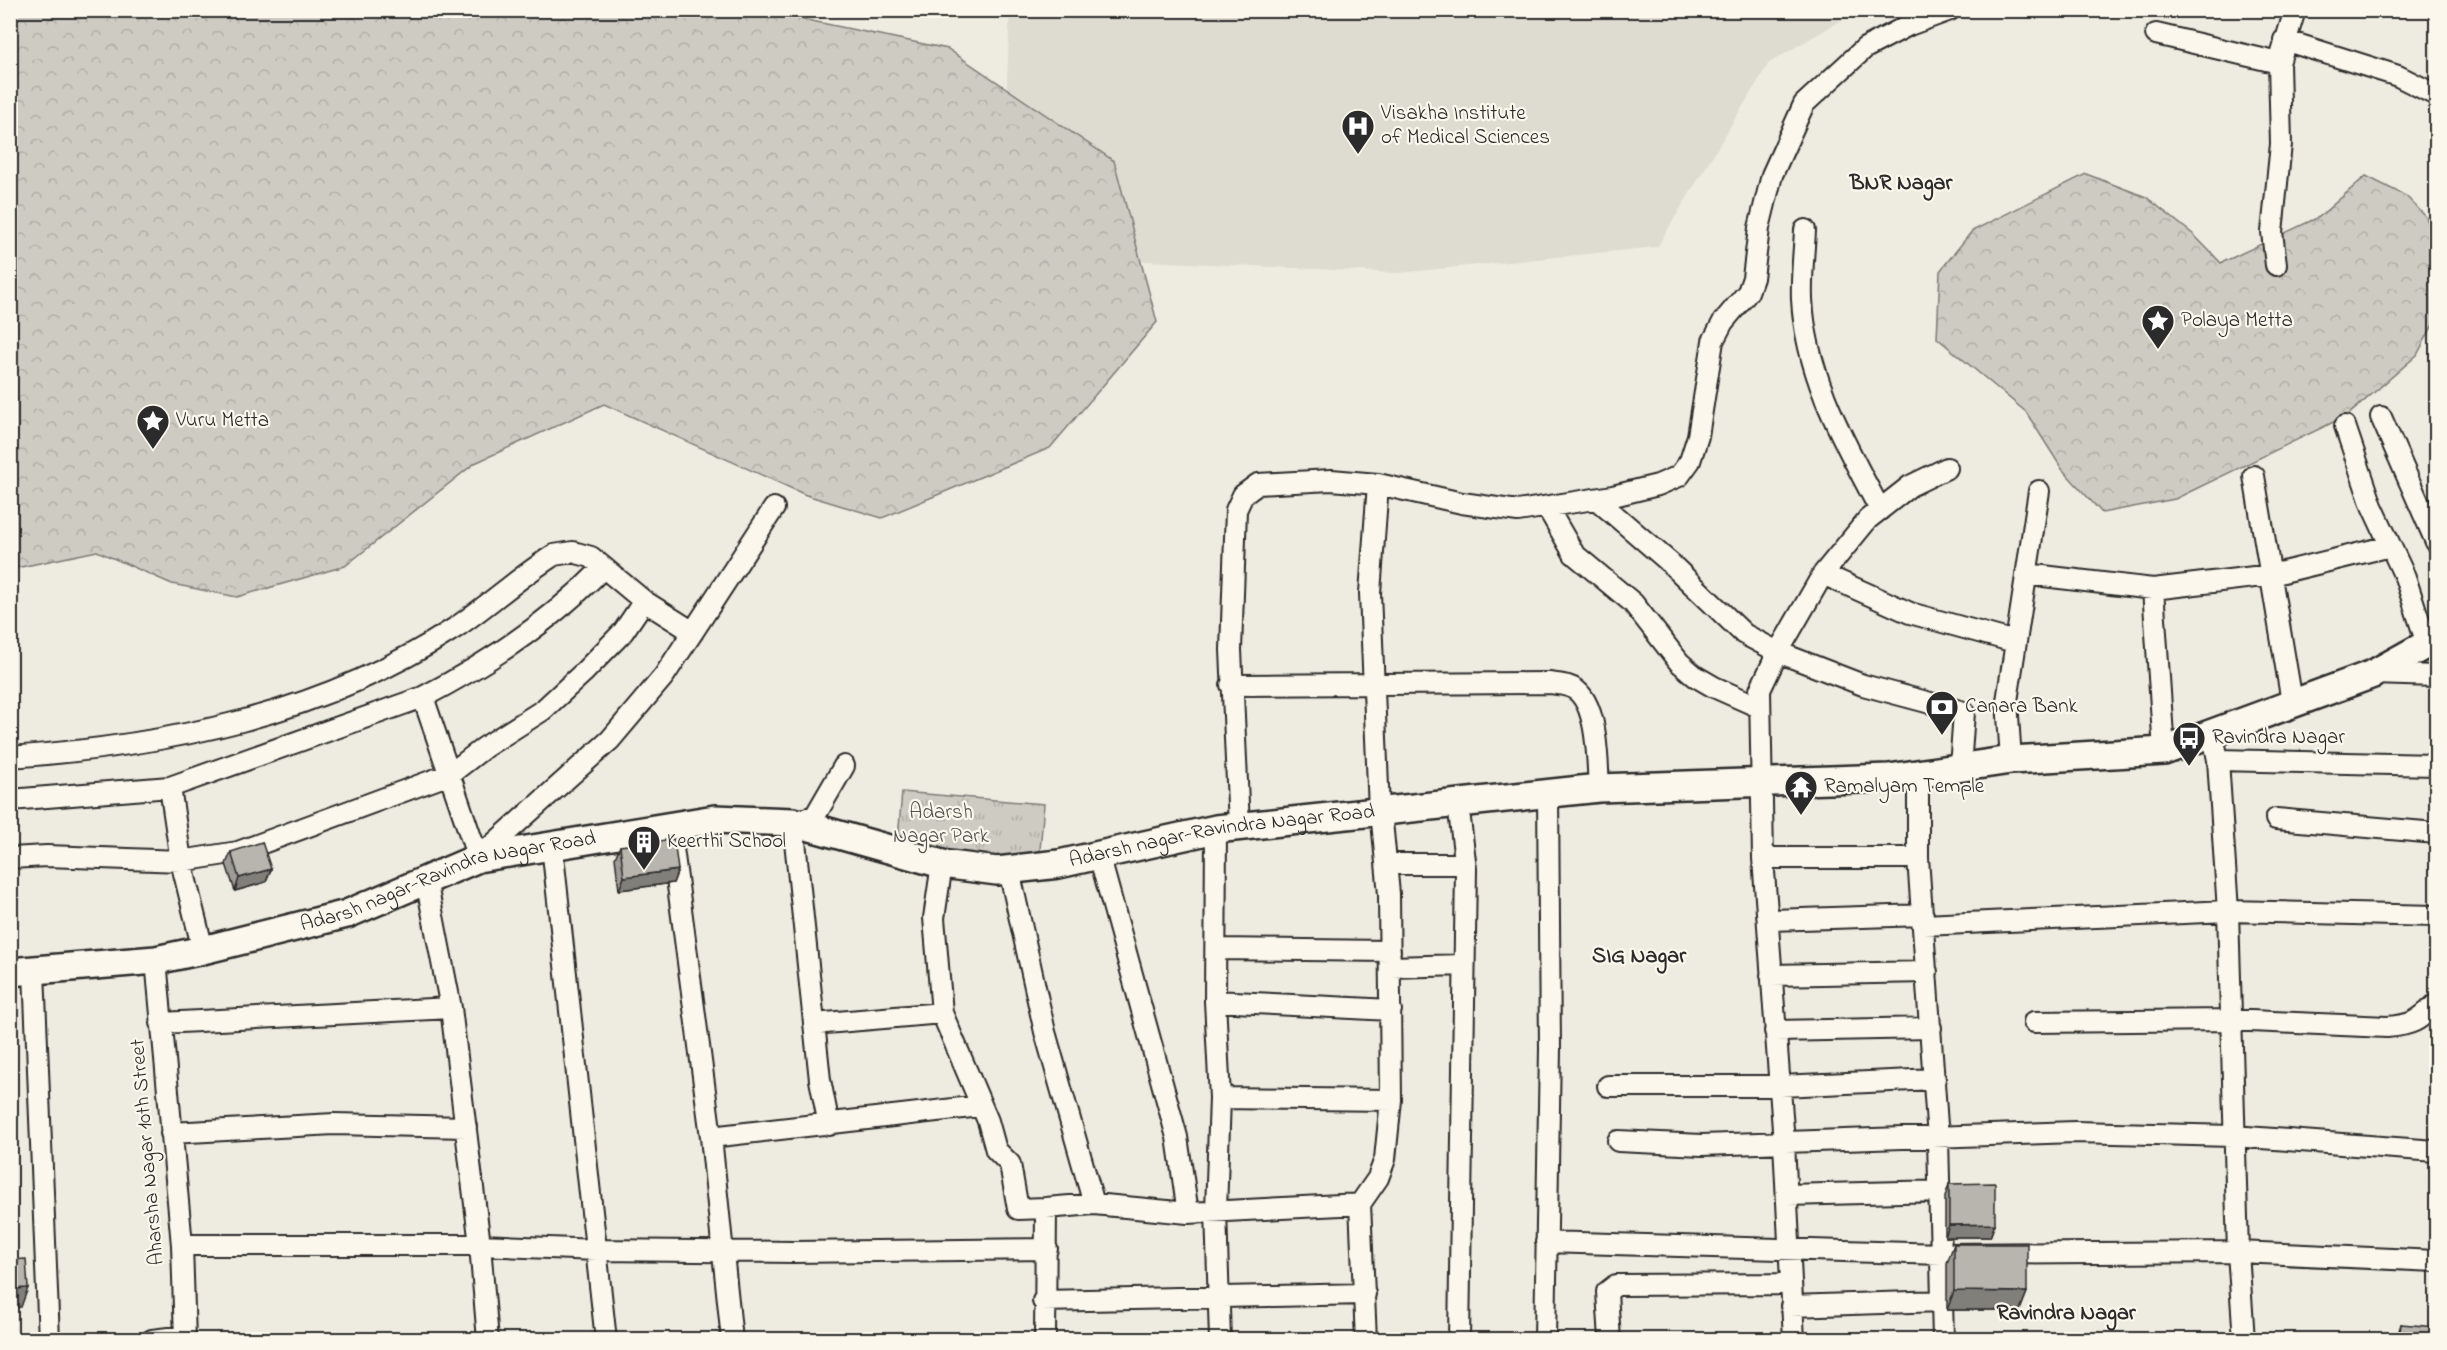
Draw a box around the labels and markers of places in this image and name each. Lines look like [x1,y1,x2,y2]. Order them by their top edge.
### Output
place label: Visakha Institute of Medical Sciences [1380,99,1550,153]
hospital icon: Visakha Institute of Medical Sciences [1340,108,1376,155]
place icon: Polaya Metta [2140,303,2176,350]
place label: Polaya Metta [2181,306,2293,338]
place icon: Vuru Metta [135,403,171,450]
place label: Vuru Metta [175,406,269,436]
bank icon: Canara Bank [1924,689,1960,736]
place label: Canara Bank [1965,692,2078,722]
bus stop icon: Ravindra Nagar [2171,720,2207,767]
place label: Ravindra Nagar [2212,723,2345,755]
temple icon: Ramalyam Temple [1783,769,1819,816]
place label: Ramalyam Temple [1824,772,1985,804]
building icon: Keerthi School [626,824,662,871]
place label: Keerthi School [667,827,786,857]

